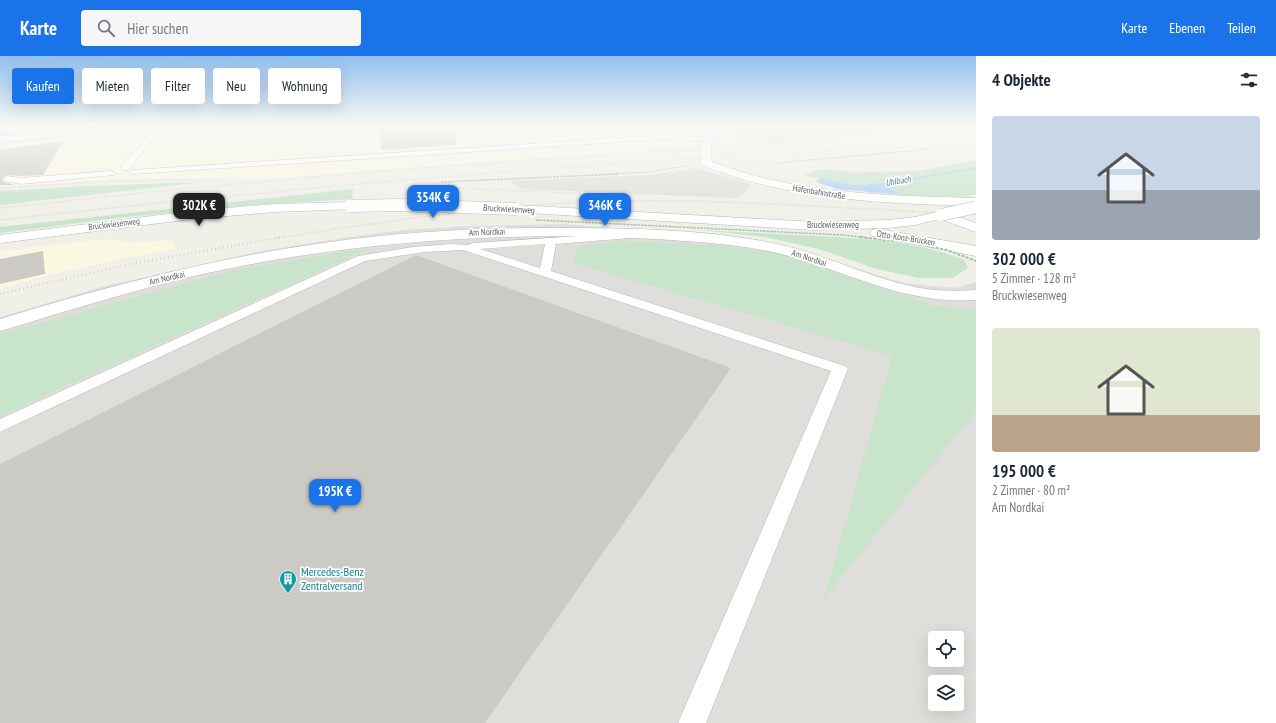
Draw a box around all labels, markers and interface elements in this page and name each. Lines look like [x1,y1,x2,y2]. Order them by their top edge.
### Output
search box [81,10,361,46]
text: Karte [20,16,57,40]
icon: search [95,17,117,39]
text: Hier suchen [127,19,188,38]
text: Karte [1121,19,1147,37]
text: Ebenen [1169,19,1205,37]
text: Teilen [1227,19,1256,37]
chip: Kaufen [12,68,74,104]
chip: Mieten [82,68,143,104]
chip: Filter [151,68,205,104]
chip: Neu [213,68,260,104]
chip: Wohnung [268,68,341,104]
text: 4 Objekte [992,69,1051,91]
icon: filters [1238,69,1260,91]
icon: home [1090,142,1162,214]
water label: Uhlbach [885,173,912,188]
street label: Hafenbahnstraße [792,182,847,201]
pin: 354K € [400,185,466,219]
text: 354K € [416,189,450,206]
pin: 302K € [166,193,232,227]
pin: 346K € [572,193,638,227]
text: 302K € [182,197,216,214]
text: 346K € [588,197,622,214]
street label: Bruckwiesenweg [483,202,535,215]
street label: Bruckwiesenweg [88,215,140,232]
street label: Bruckwiesenweg [807,219,859,230]
street label: Am Nordkai [469,225,505,238]
street label: Otto-Konz-Brücken [876,227,936,248]
street label: Am Nordkai [790,247,828,268]
text: 302 000 € [992,248,1056,270]
street label: Am Nordkai [148,268,186,287]
text: 5 Zimmer · 128 m² [992,270,1076,287]
text: Bruckwiesenweg [992,287,1067,304]
icon: home [1090,354,1162,426]
text: 195 000 € [992,460,1056,482]
pin: 195K € [302,479,368,513]
text: 2 Zimmer · 80 m² [992,482,1070,499]
text: 195K € [318,483,352,500]
text: Am Nordkai [992,499,1044,516]
place label: Mercedes-Benz Zentralversand [301,564,364,593]
building icon: Mercedes-Benz Zentralversand [278,569,298,594]
map controls [928,631,964,711]
button: locate [928,631,964,667]
button: layers [928,675,964,711]

